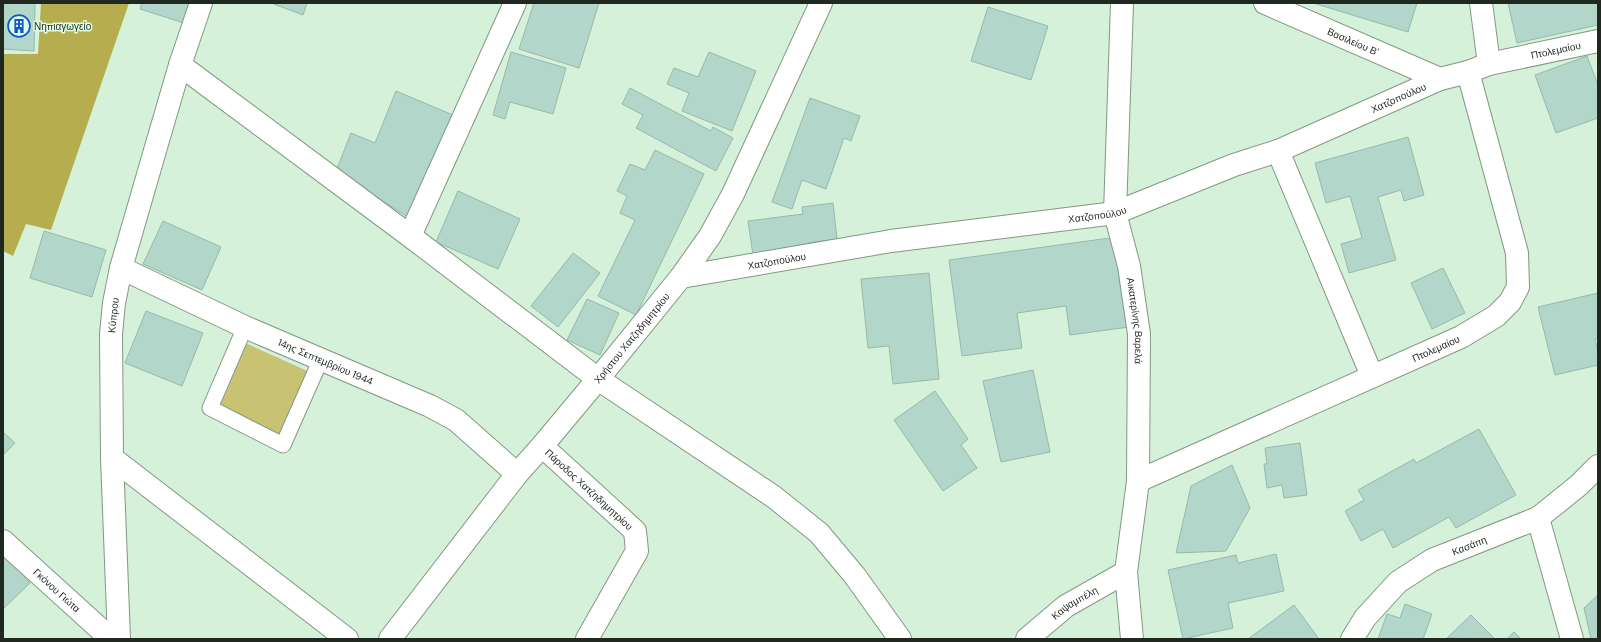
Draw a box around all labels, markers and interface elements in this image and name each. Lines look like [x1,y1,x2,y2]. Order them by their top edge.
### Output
building icon: Νηπιαγωγείο [6,13,32,39]
place label: Νηπιαγωγείο [34,20,92,33]
street label: Βασιλείου Β' [1325,25,1381,59]
street label: Πτολεμαίου [1530,39,1582,62]
street label: Χατζοπούλου [1369,80,1428,116]
street label: Χατζοπούλου [1067,203,1128,226]
street label: Χατζοπούλου [747,250,807,272]
street label: Αικατερίνης Βαρελά [1124,276,1145,364]
street label: Χρήστου Χατζηδημητρίου [591,290,673,386]
street label: Κύπρου [105,297,122,333]
street label: Πτολεμαίου [1410,332,1462,365]
street label: 14ης Σεπτεμβρίου 1944 [276,336,375,388]
street label: Πάροδος Χατζηδημητρίου [542,446,636,533]
street label: Κασάπη [1450,533,1489,558]
street label: Γκόνου Γιώτα [30,566,83,615]
street label: Καψαμπέλη [1049,583,1100,623]

